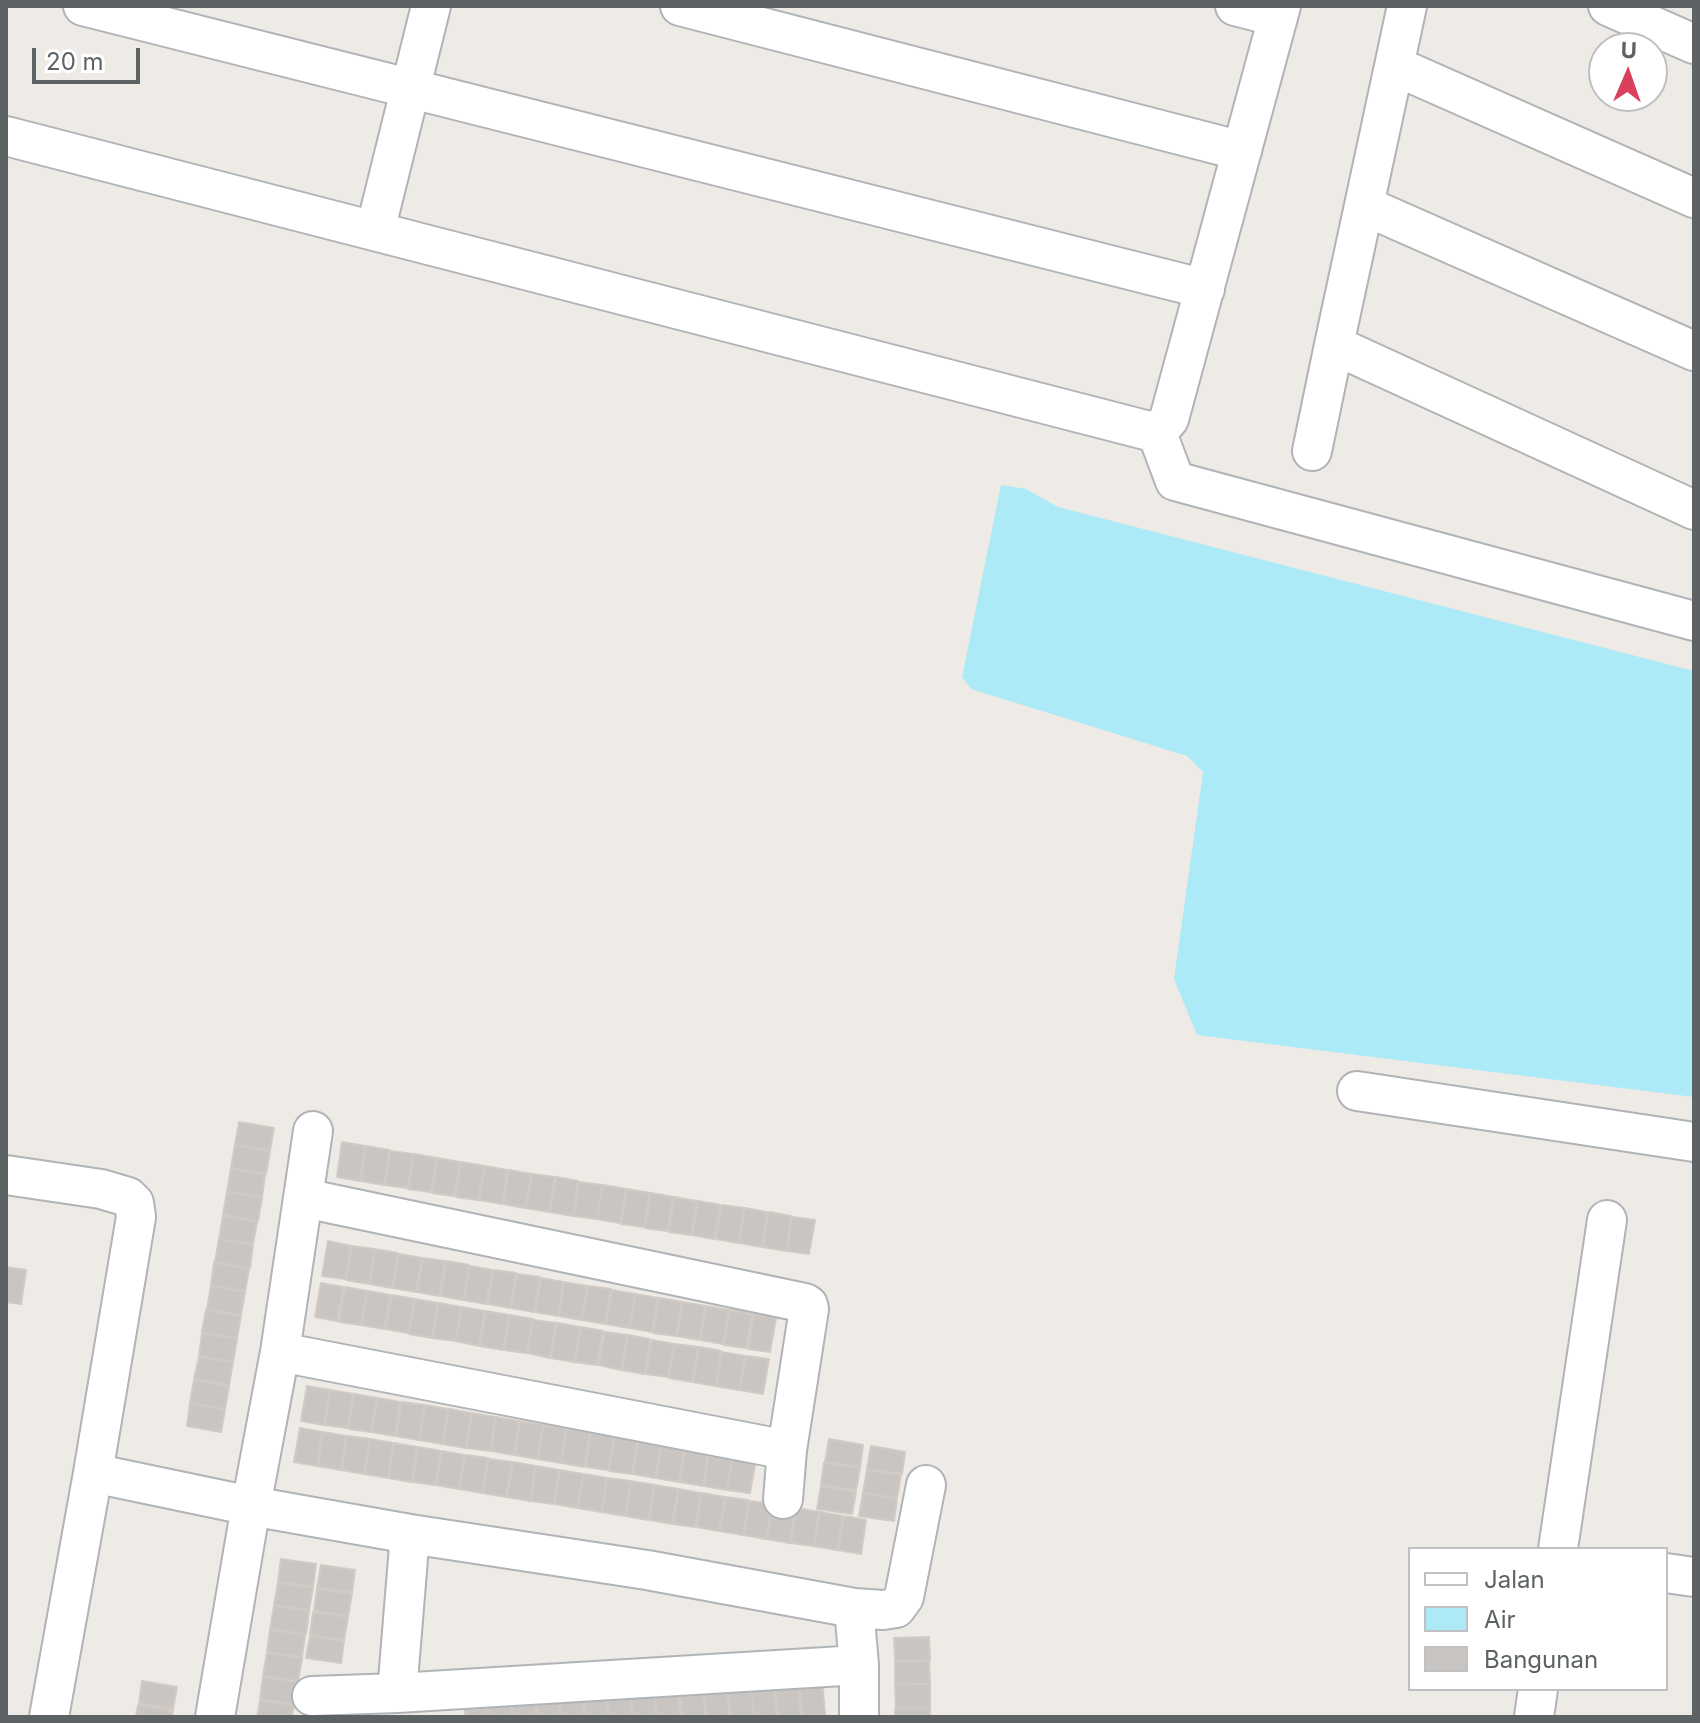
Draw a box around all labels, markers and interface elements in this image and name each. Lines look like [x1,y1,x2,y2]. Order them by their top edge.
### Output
scale bar [36,32,144,82]
north arrow [1588,32,1668,112]
text: U [1620,37,1637,63]
text: 20 m [46,47,104,76]
legend [1408,1547,1668,1691]
text: Jalan [1484,1565,1545,1594]
text: Air [1484,1605,1516,1634]
text: Bangunan [1484,1645,1598,1674]

